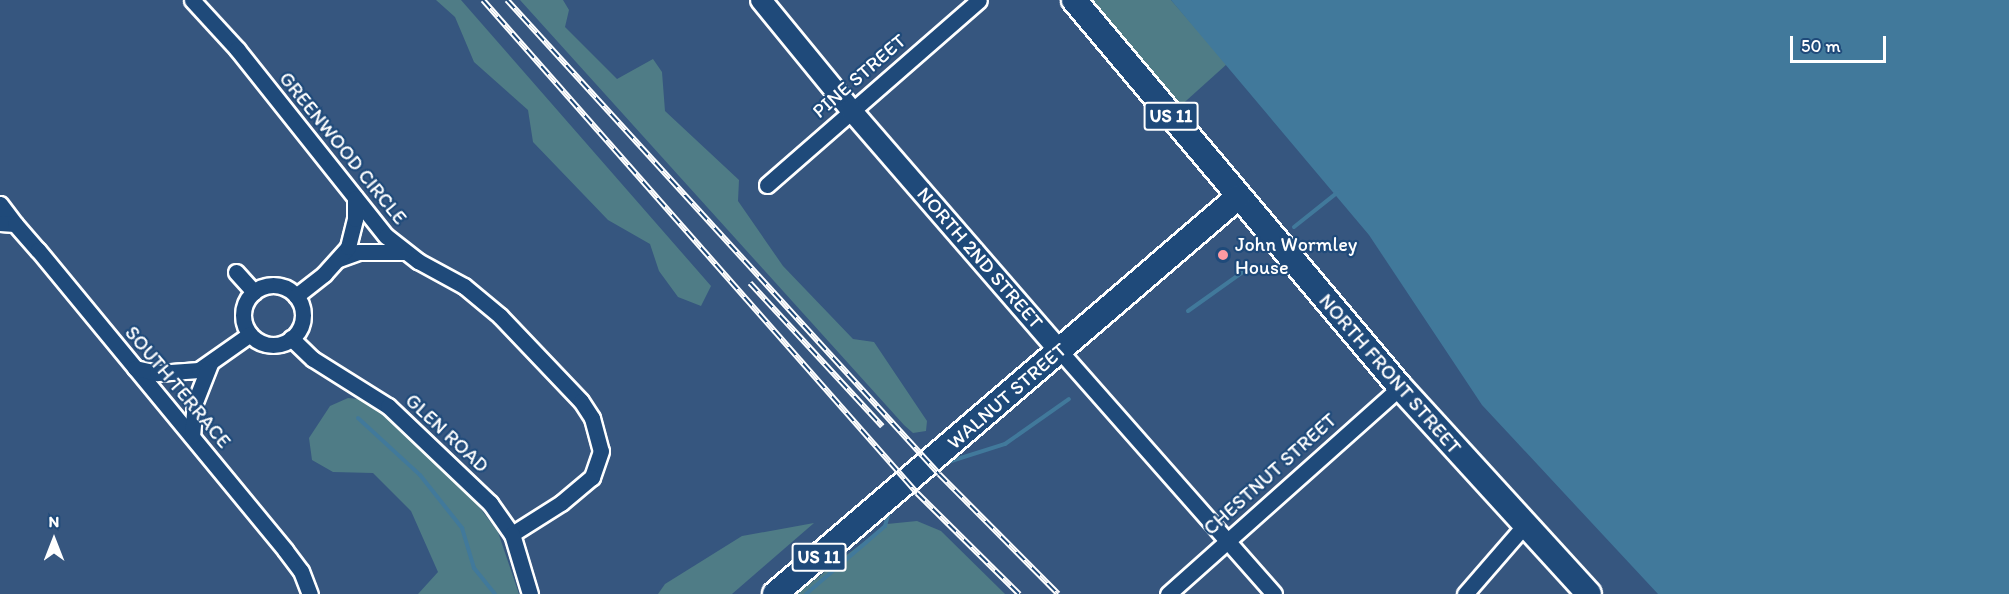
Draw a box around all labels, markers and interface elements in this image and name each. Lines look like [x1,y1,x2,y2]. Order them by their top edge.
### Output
scale bar [1793,24,1889,62]
street label: PINE STREET [807,29,911,123]
text: 50 m [1801,35,1841,57]
street label: GREENWOOD CIRCLE [273,66,413,230]
road number: US 11 [1142,101,1200,131]
street label: NORTH 2ND STREET [912,182,1048,334]
place label: John Wormley House [1235,232,1356,279]
marker: John Wormley House [1216,248,1230,262]
street label: NORTH FRONT STREET [1314,289,1466,459]
street label: SOUTH TERRACE [120,321,236,453]
street label: WALNUT STREET [942,338,1072,454]
street label: GLEN ROAD [400,388,494,478]
street label: CHESTNUT STREET [1198,408,1342,540]
north arrow [24,510,84,570]
text: N [49,512,59,531]
road number: US 11 [790,542,848,572]

